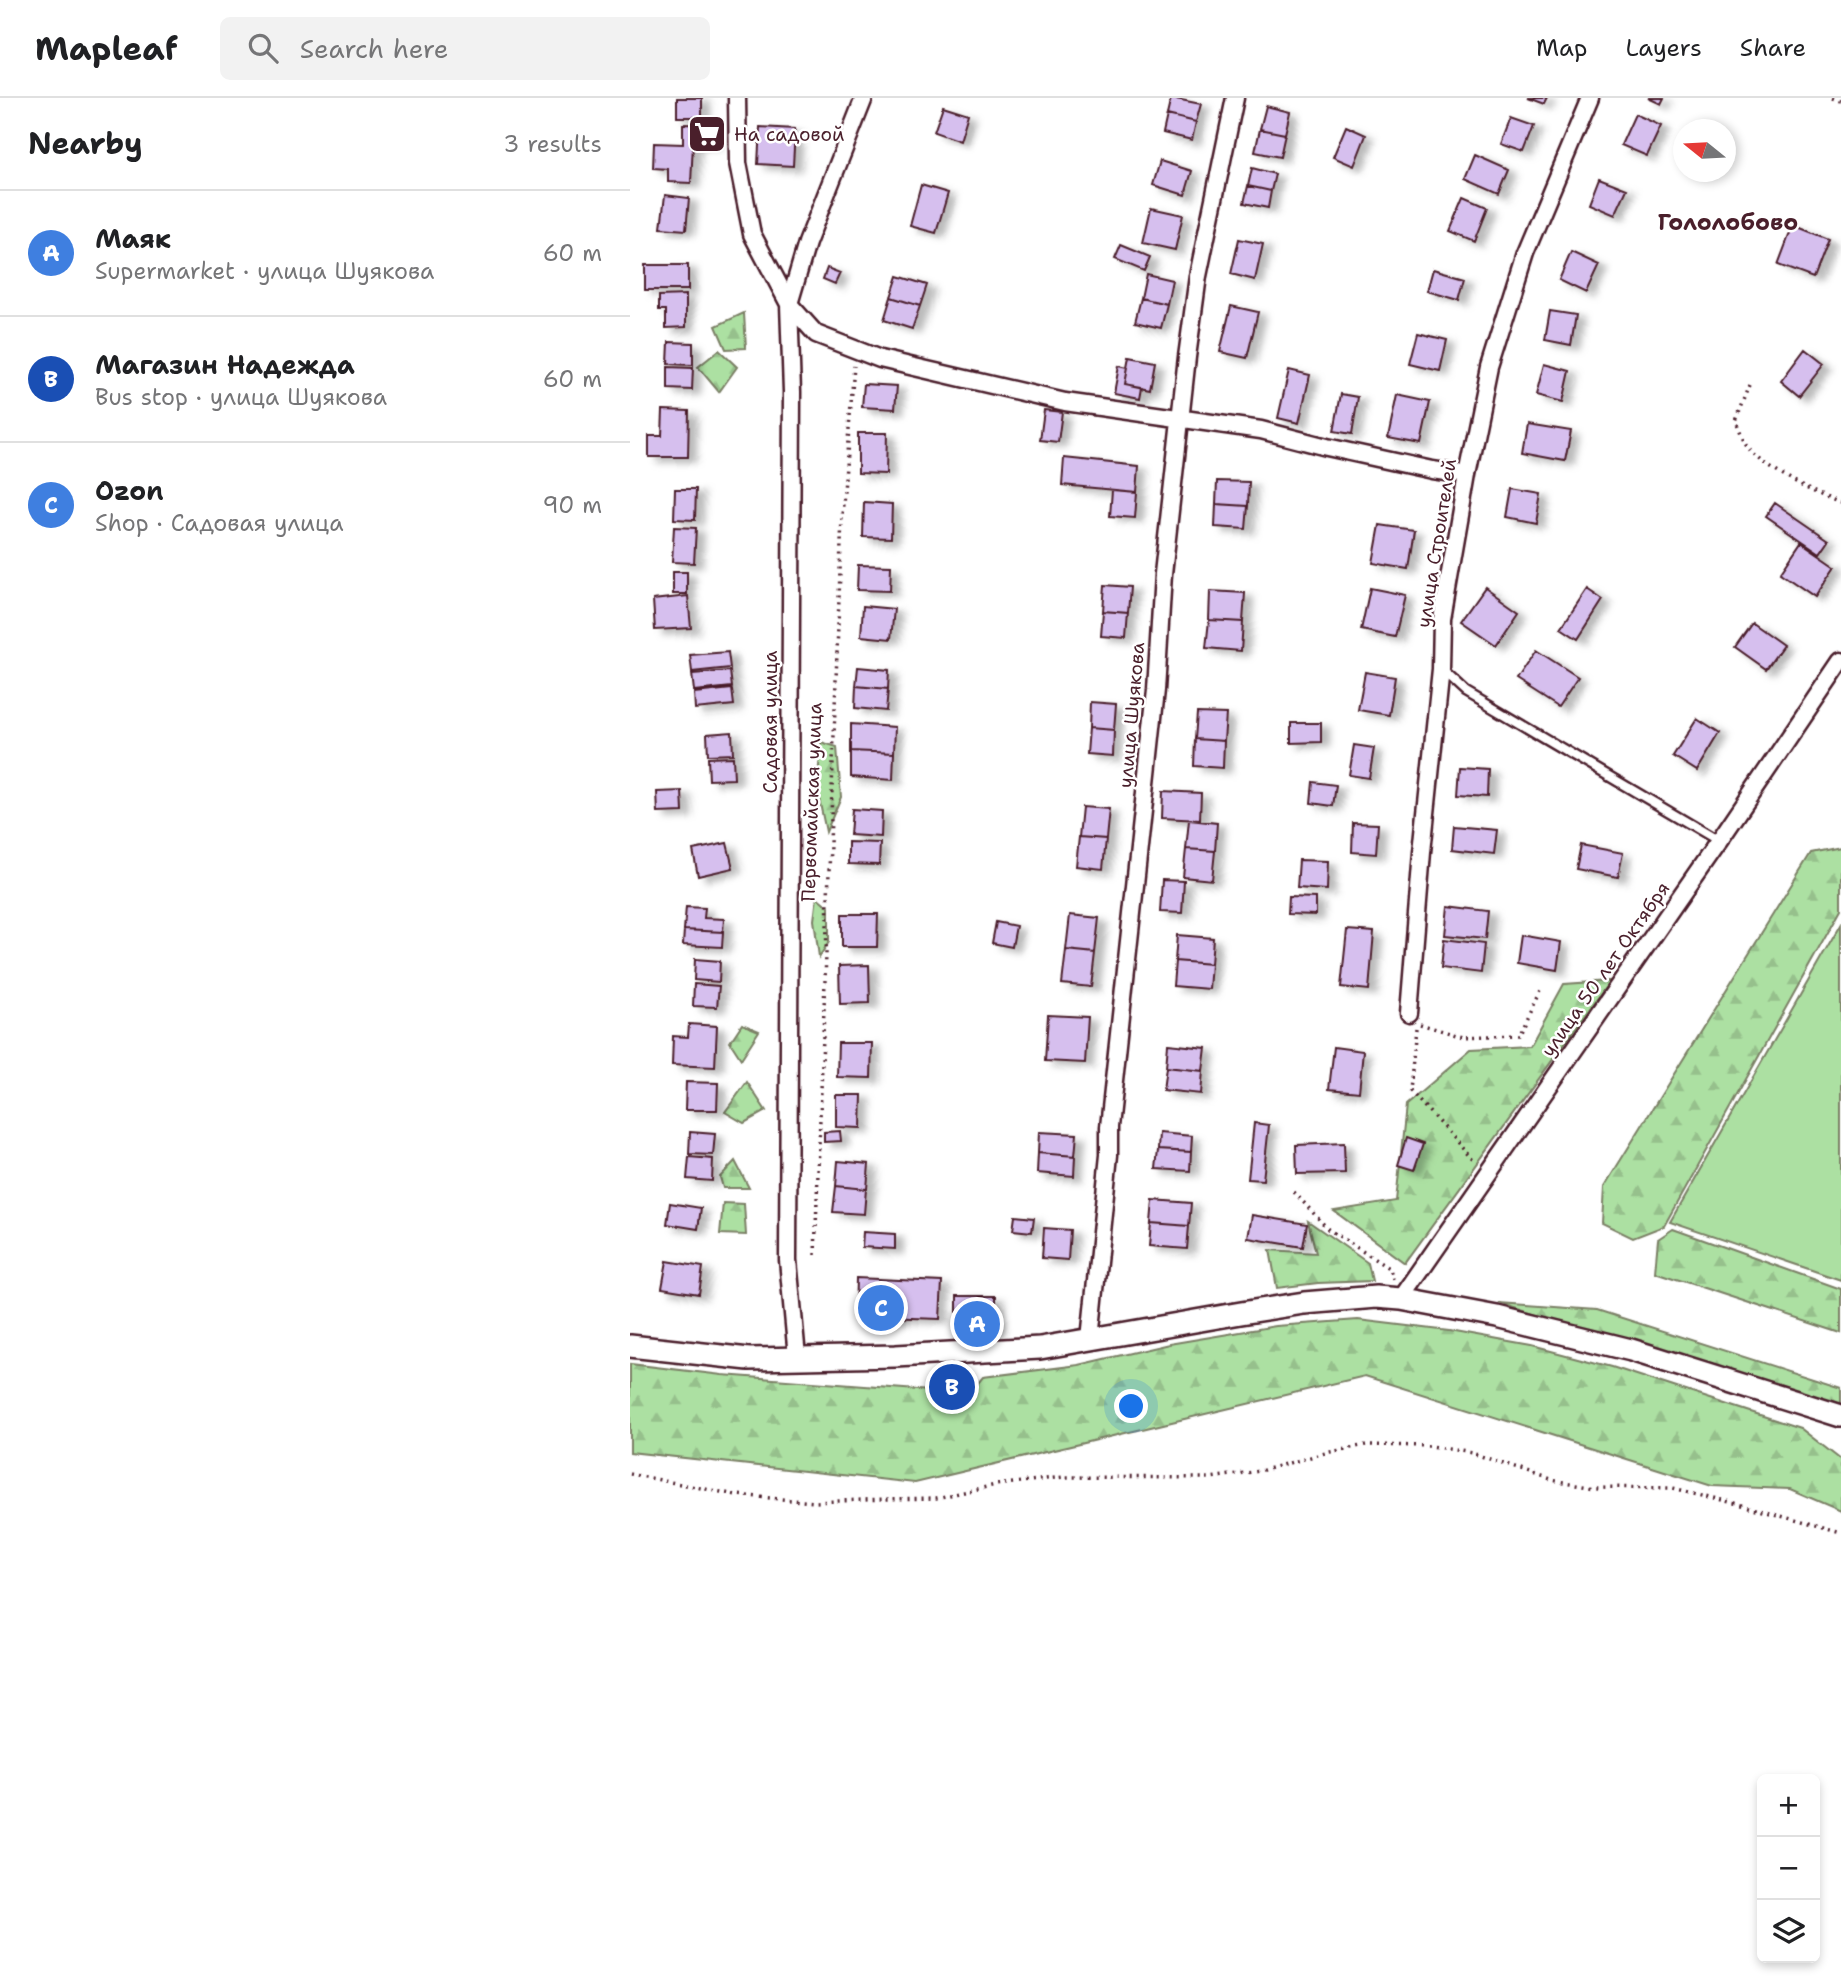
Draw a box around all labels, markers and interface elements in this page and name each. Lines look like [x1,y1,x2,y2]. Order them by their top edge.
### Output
search box [220,17,710,80]
text: Mapleaf [35,26,178,71]
icon: search [244,29,282,67]
text: Search here [300,31,448,66]
text: Map [1536,32,1587,64]
text: Layers [1625,32,1702,64]
text: Share [1740,32,1806,64]
supermarket icon: На садовой [686,113,728,155]
north arrow [1673,119,1736,182]
place label: На садовой [734,122,844,147]
text: Nearby [28,123,143,164]
text: 3 results [503,129,602,159]
district label: Гололобово [1658,207,1798,237]
text: Маяк [95,221,171,256]
text: A [42,238,60,268]
text: 60 m [543,238,602,268]
text: Supermarket · улица Шуякова [95,256,434,286]
text: Магазин Надежда [95,347,355,382]
text: B [44,364,58,394]
text: 60 m [543,364,602,394]
text: Bus stop · улица Шуякова [95,382,387,412]
street label: улица Строителей [1411,457,1462,629]
text: Ozon [95,473,164,508]
text: C [44,490,58,520]
text: 90 m [542,490,602,520]
text: Shop · Садовая улица [95,508,344,538]
street label: улица Шуякова [1113,641,1150,789]
street label: Садовая улица [758,650,783,793]
street label: Первомайская улица [796,702,827,902]
street label: улица 50 лет Октября [1535,877,1675,1062]
pin: C [858,1282,904,1334]
pin: A [954,1298,1000,1350]
pin: B [929,1361,975,1413]
your location [1114,1389,1148,1423]
map controls [1757,1774,1820,1963]
button: + [1757,1774,1820,1837]
button: − [1757,1837,1820,1900]
button: layers [1757,1900,1820,1963]

